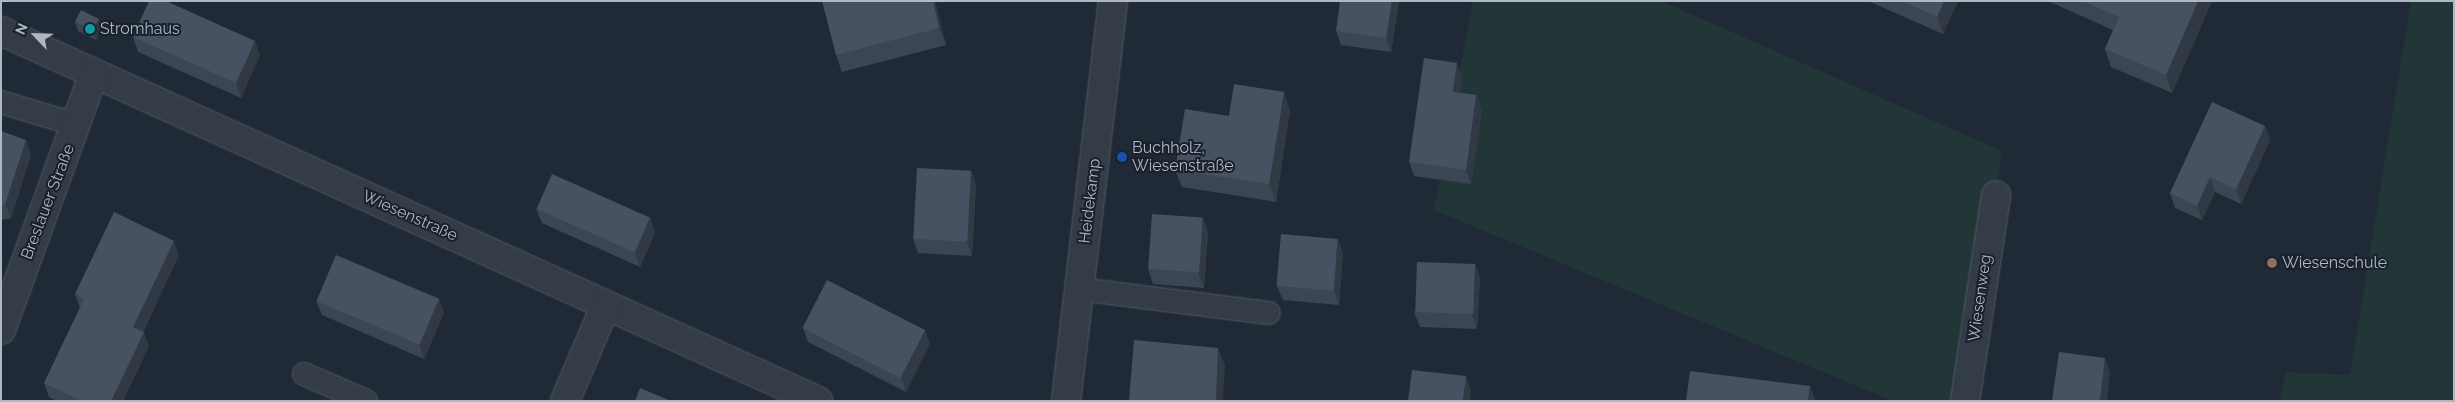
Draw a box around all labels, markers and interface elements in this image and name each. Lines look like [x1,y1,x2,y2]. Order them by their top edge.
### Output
north arrow [10,10,60,60]
place label: Stromhaus [100,19,180,39]
text: N [12,21,31,37]
marker: Stromhaus [84,23,96,35]
place label: Buchholz, Wiesenstraße [1132,138,1234,176]
street label: Breslauer Straße [17,141,79,263]
marker: Buchholz, Wiesenstraße [1116,151,1128,163]
street label: Heidekamp [1075,157,1105,245]
street label: Wiesenstraße [360,187,460,245]
street label: Wiesenweg [1964,253,1996,343]
place label: Wiesenschule [2282,253,2387,273]
marker: Wiesenschule [2266,257,2278,269]

